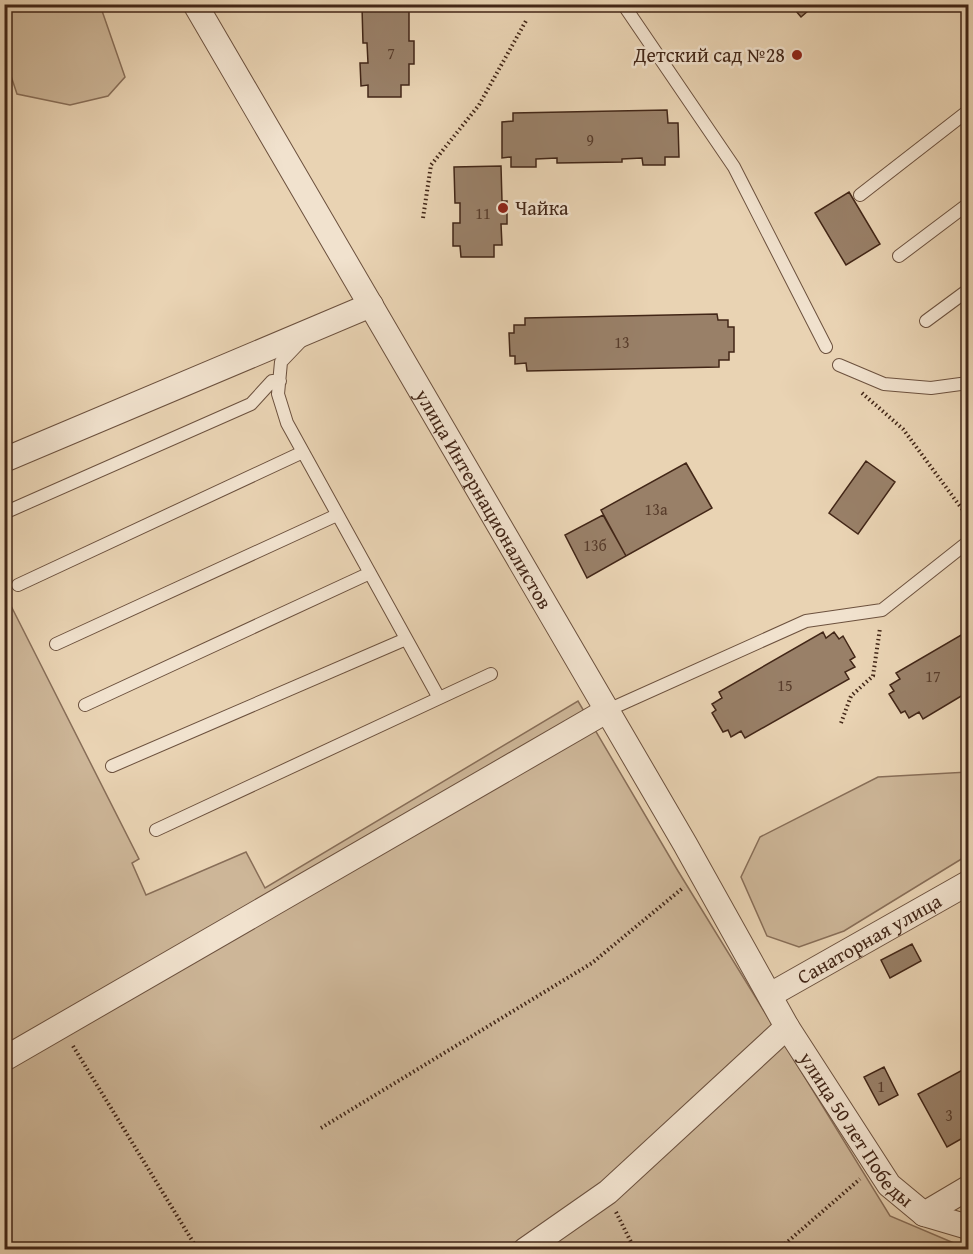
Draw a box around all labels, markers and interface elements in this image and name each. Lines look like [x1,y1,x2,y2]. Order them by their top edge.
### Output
place label: Детский сад №28 [633,40,785,69]
house number: 7 [387,41,395,65]
marker: Детский сад №28 [790,48,804,62]
house number: 9 [586,128,594,152]
place label: Чайка [515,193,569,222]
house number: 11 [475,201,491,225]
marker: Чайка [496,201,510,215]
house number: 13 [614,330,630,354]
street label: улица Интернационалистов [408,382,560,614]
house number: 13а [644,497,668,521]
house number: 13б [583,533,607,557]
house number: 17 [925,664,941,688]
house number: 15 [777,673,793,697]
street label: Санаторная улица [791,886,947,991]
street label: улица 50 лет Победы [792,1045,920,1214]
house number: 1 [877,1074,885,1098]
house number: 3 [945,1103,953,1127]

